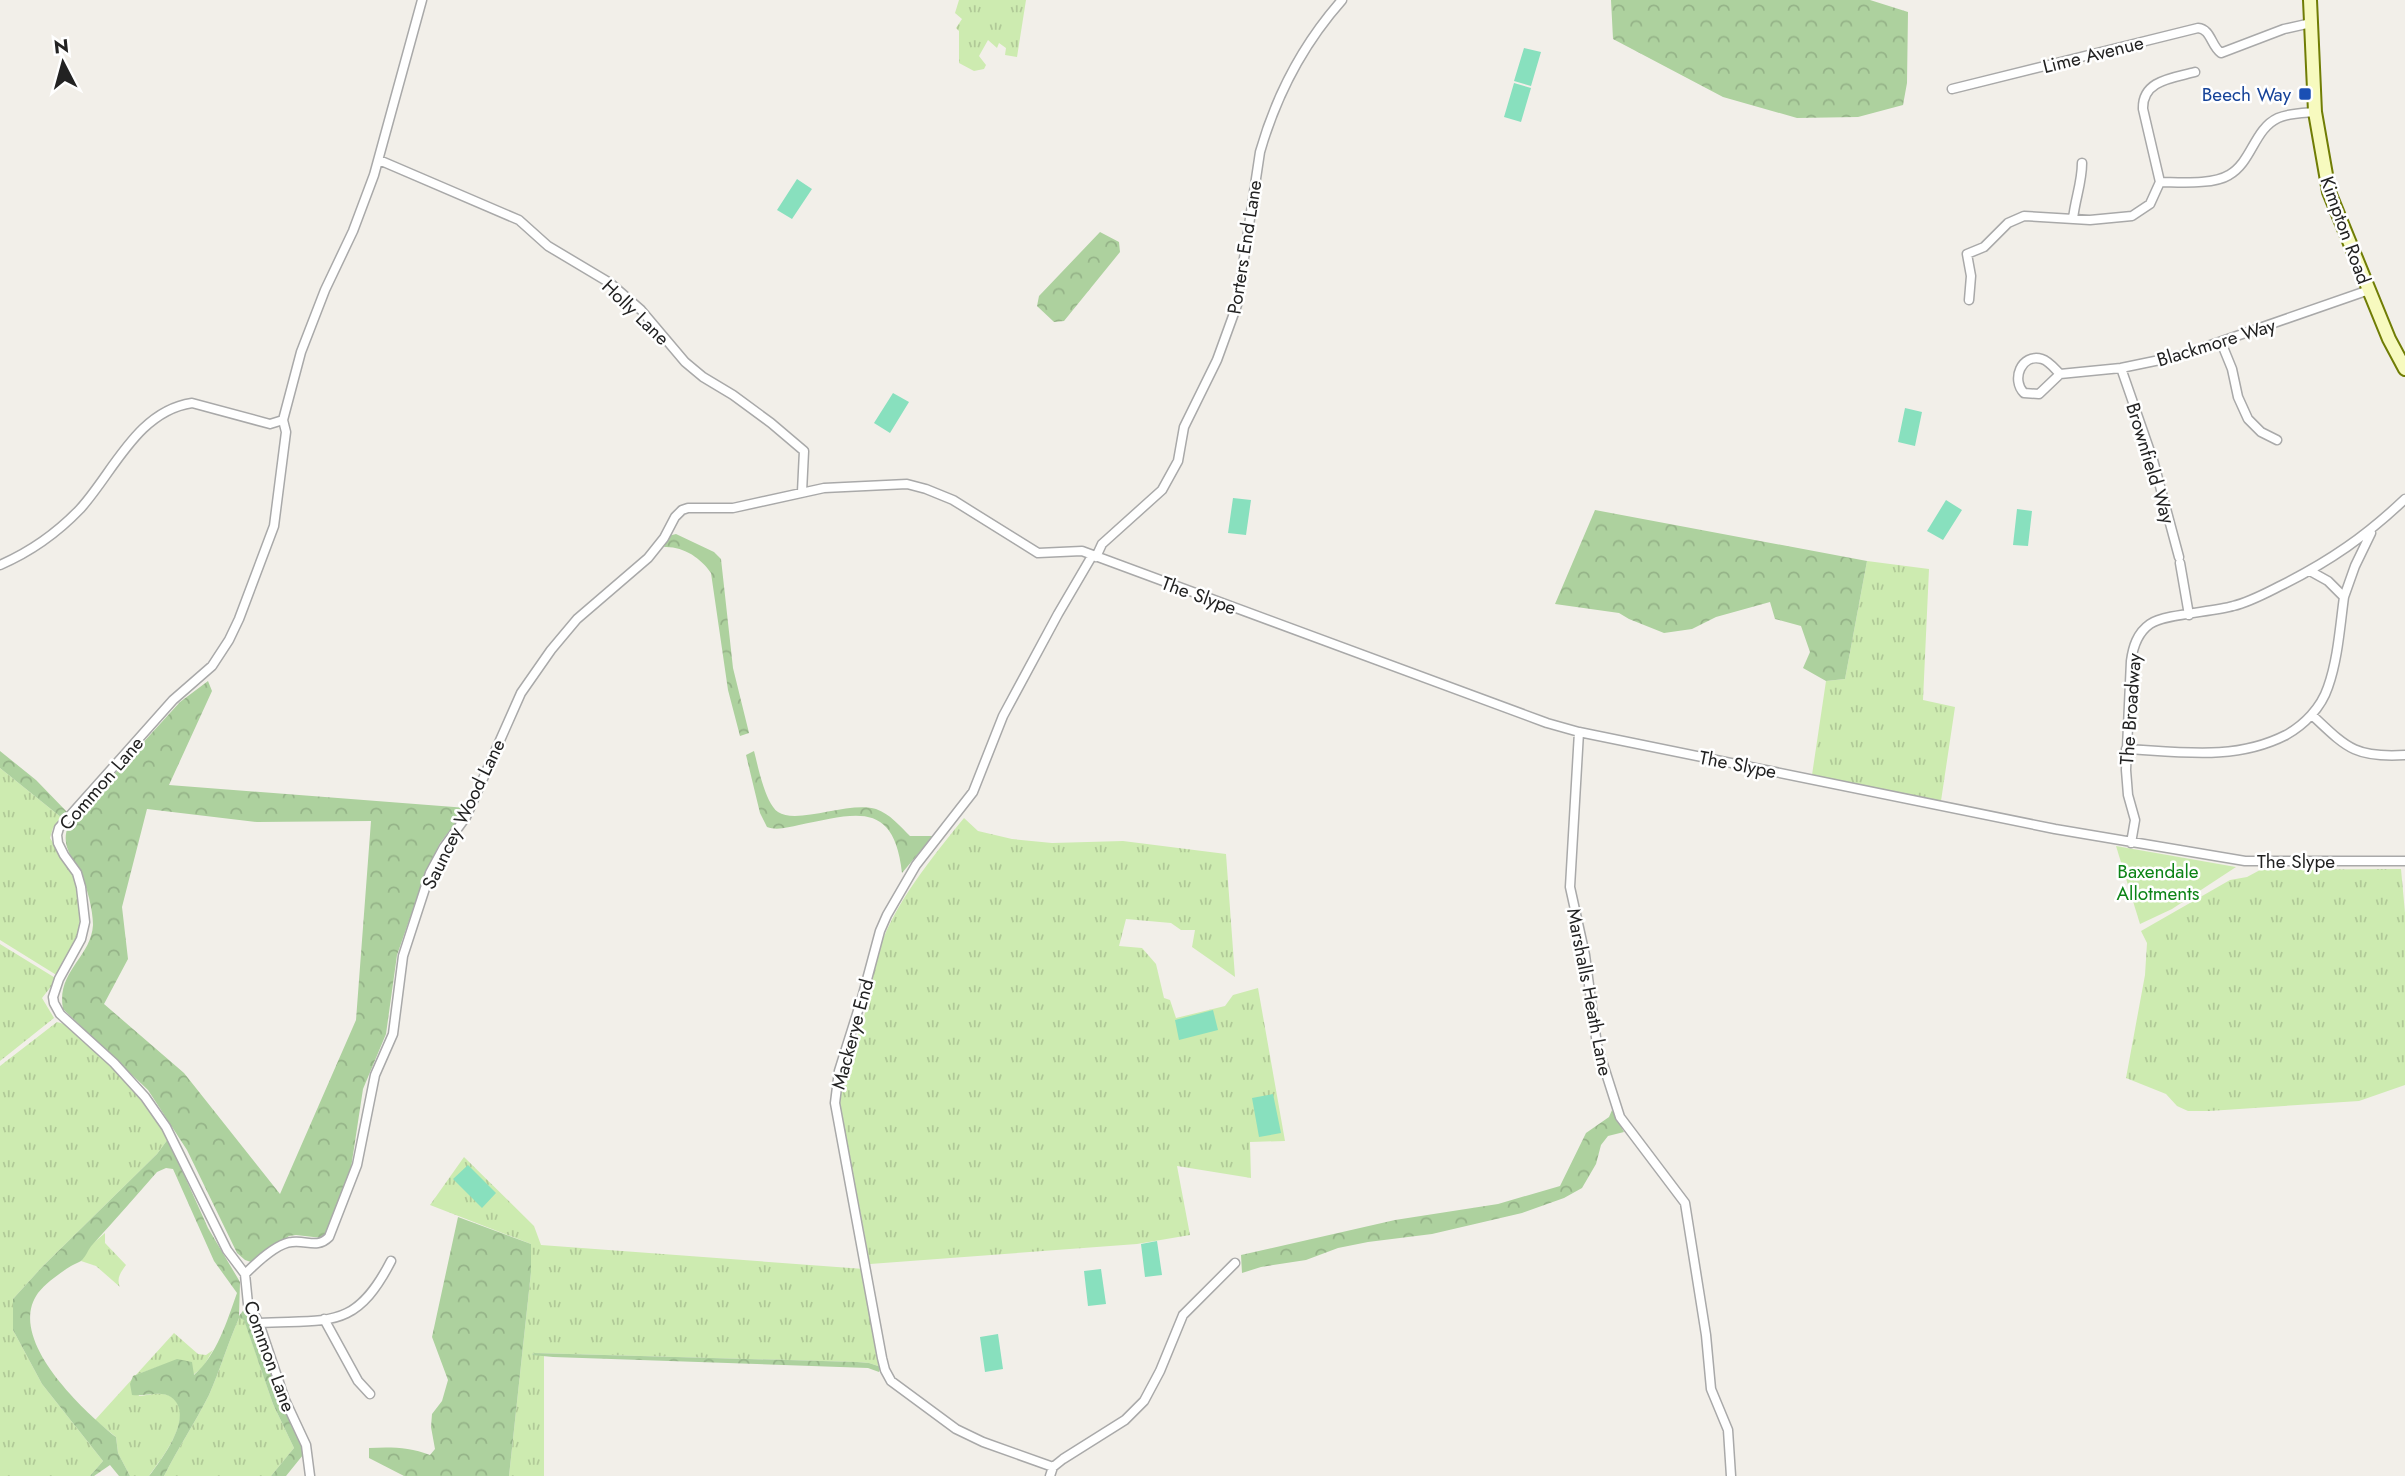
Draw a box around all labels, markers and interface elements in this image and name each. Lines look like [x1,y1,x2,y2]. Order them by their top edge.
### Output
north arrow [28,28,98,98]
street label: Lime Avenue [2040,29,2147,80]
text: N [52,32,70,61]
place label: Beech Way [2202,81,2292,108]
marker: Beech Way [2297,86,2313,102]
street label: Kimpton Road [2314,172,2378,288]
street label: Porters End Lane [1221,178,1268,316]
street label: Holly Lane [596,273,675,351]
street label: Blackmore Way [2153,311,2279,373]
street label: Brownfield Way [2119,399,2182,528]
street label: The Slype [1158,569,1240,622]
street label: The Broadway [2113,652,2148,766]
street label: Common Lane [53,730,150,836]
street label: Sauncey Wood Lane [415,734,512,894]
street label: The Slype [1697,744,1779,785]
street label: The Slype [2257,848,2335,875]
park label: Baxendale Allotments [2116,858,2200,907]
street label: Marshalls Heath Lane [1560,906,1619,1078]
street label: Mackerye End [825,976,880,1092]
street label: Common Lane [237,1297,302,1416]

